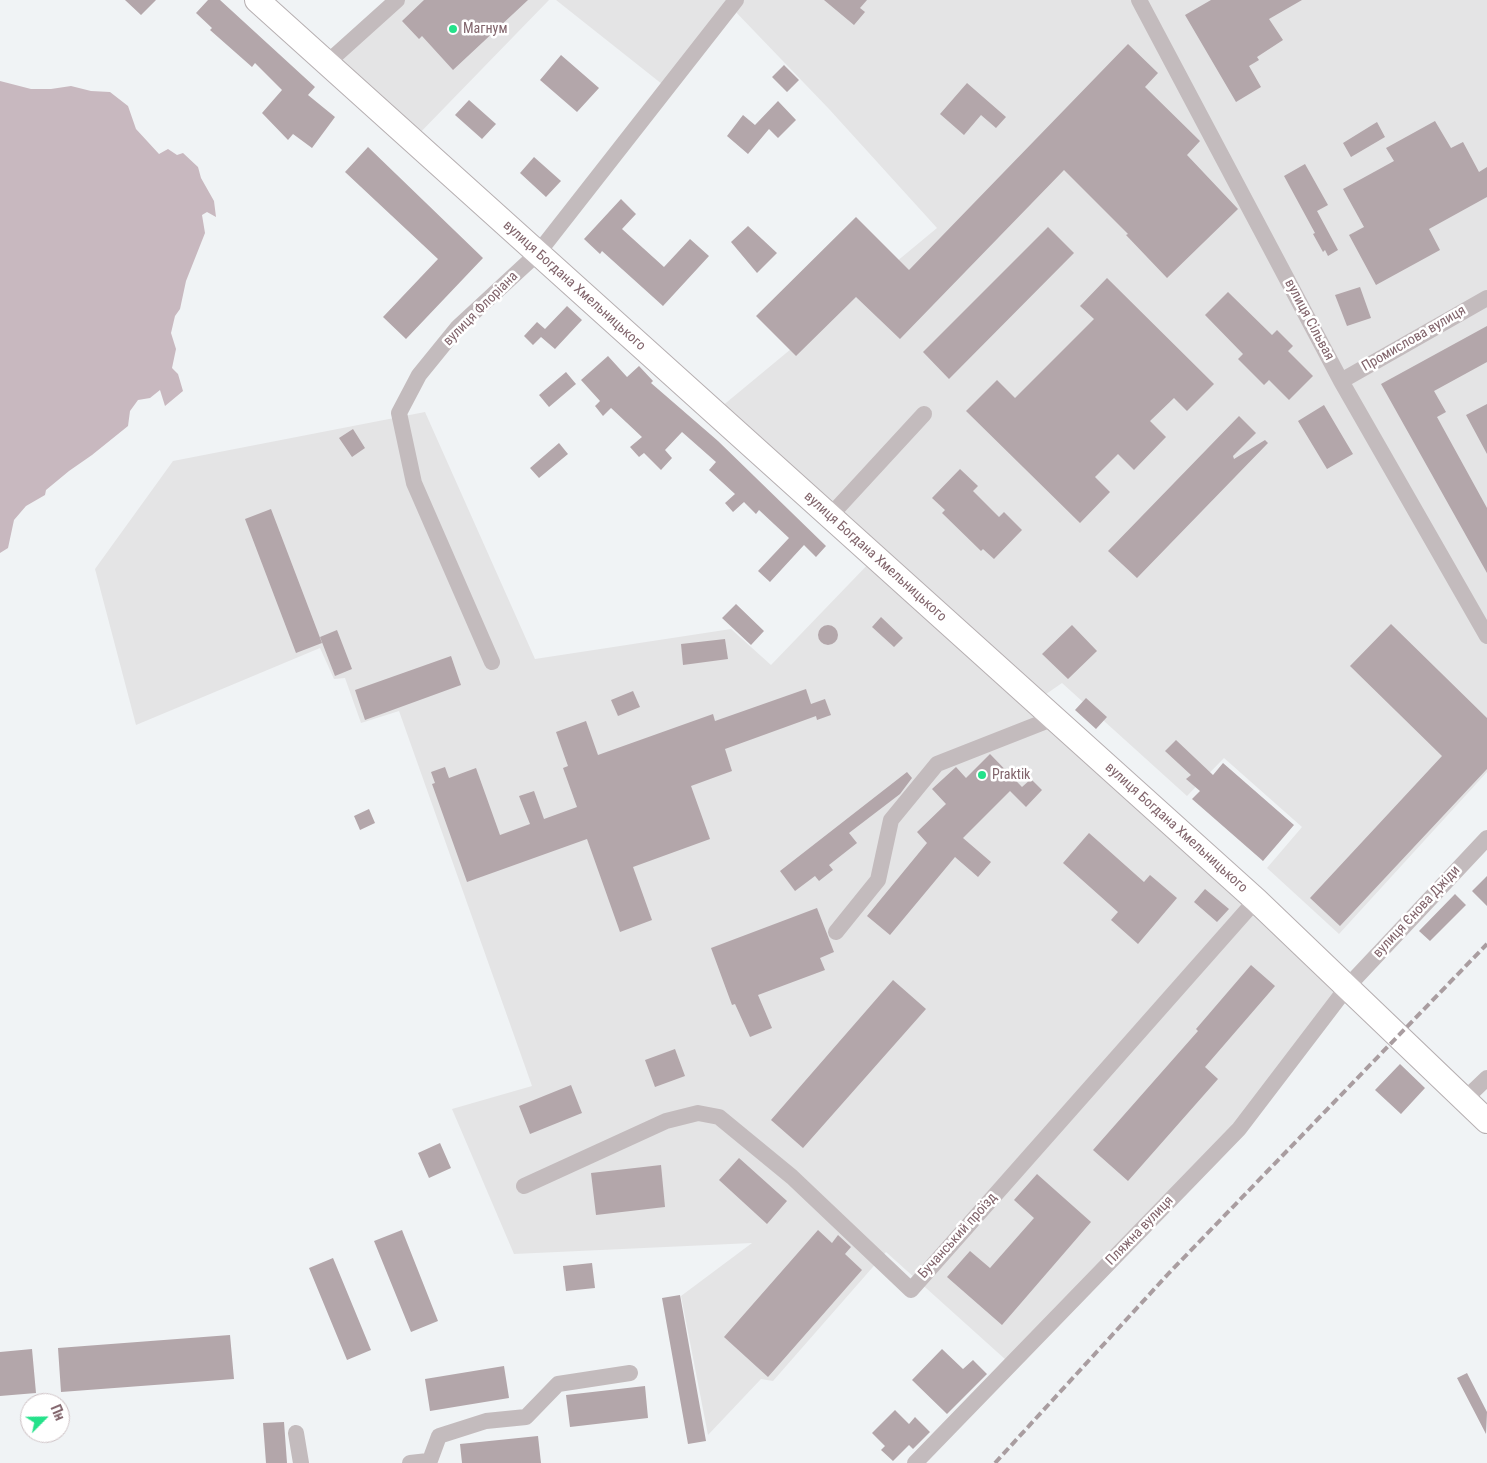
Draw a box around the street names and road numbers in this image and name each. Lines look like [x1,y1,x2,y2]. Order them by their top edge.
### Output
street label: вулиця Богдана Хмельницького [499,217,649,355]
street label: вулиця Флоріана [440,268,522,350]
street label: вулиця Сільвая [1281,276,1337,364]
street label: Промислова вулиця [1359,302,1469,376]
street label: вулиця Богдана Хмельницького [800,488,950,626]
street label: вулиця Богдана Хмельницького [1101,759,1251,897]
street label: вулиця Єнова Джіди [1370,862,1464,962]
street label: Бучанський проїзд [915,1190,1001,1282]
street label: Пляжна вулиця [1103,1193,1177,1269]

